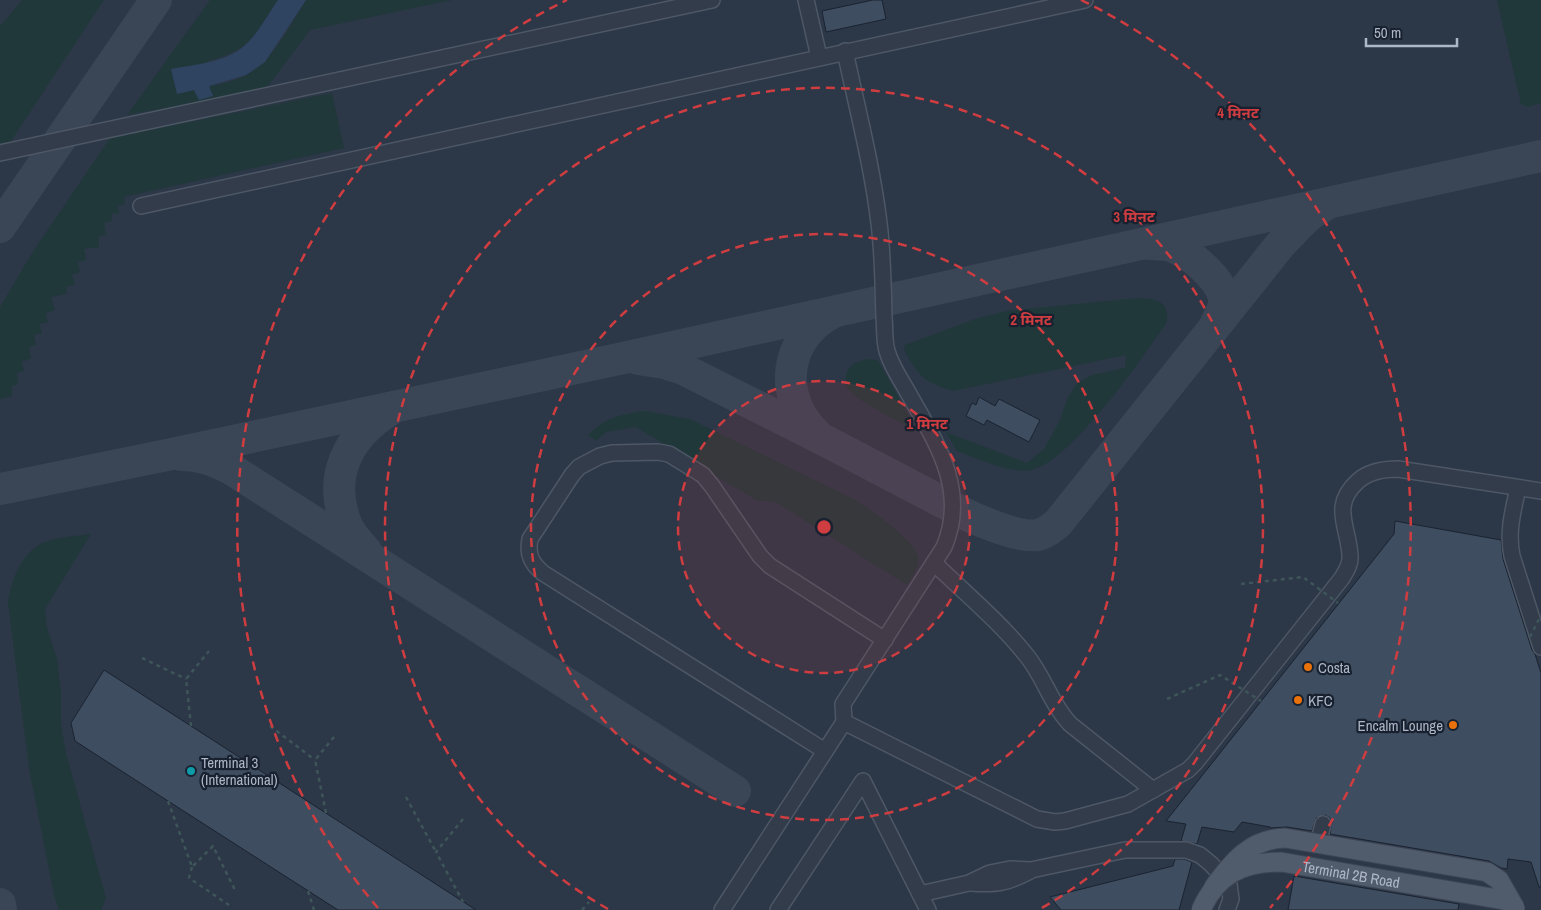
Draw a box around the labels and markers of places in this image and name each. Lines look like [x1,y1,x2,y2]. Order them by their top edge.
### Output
centre of rings [815,518,833,536]
place label: Costa [1318,657,1350,678]
marker: Costa [1302,661,1314,673]
place label: KFC [1308,690,1333,711]
marker: KFC [1292,694,1304,706]
place label: Encalm Lounge [1358,715,1443,736]
marker: Encalm Lounge [1447,719,1459,731]
place label: Terminal 3 (International) [201,752,278,790]
marker: Terminal 3 (International) [185,765,197,777]

